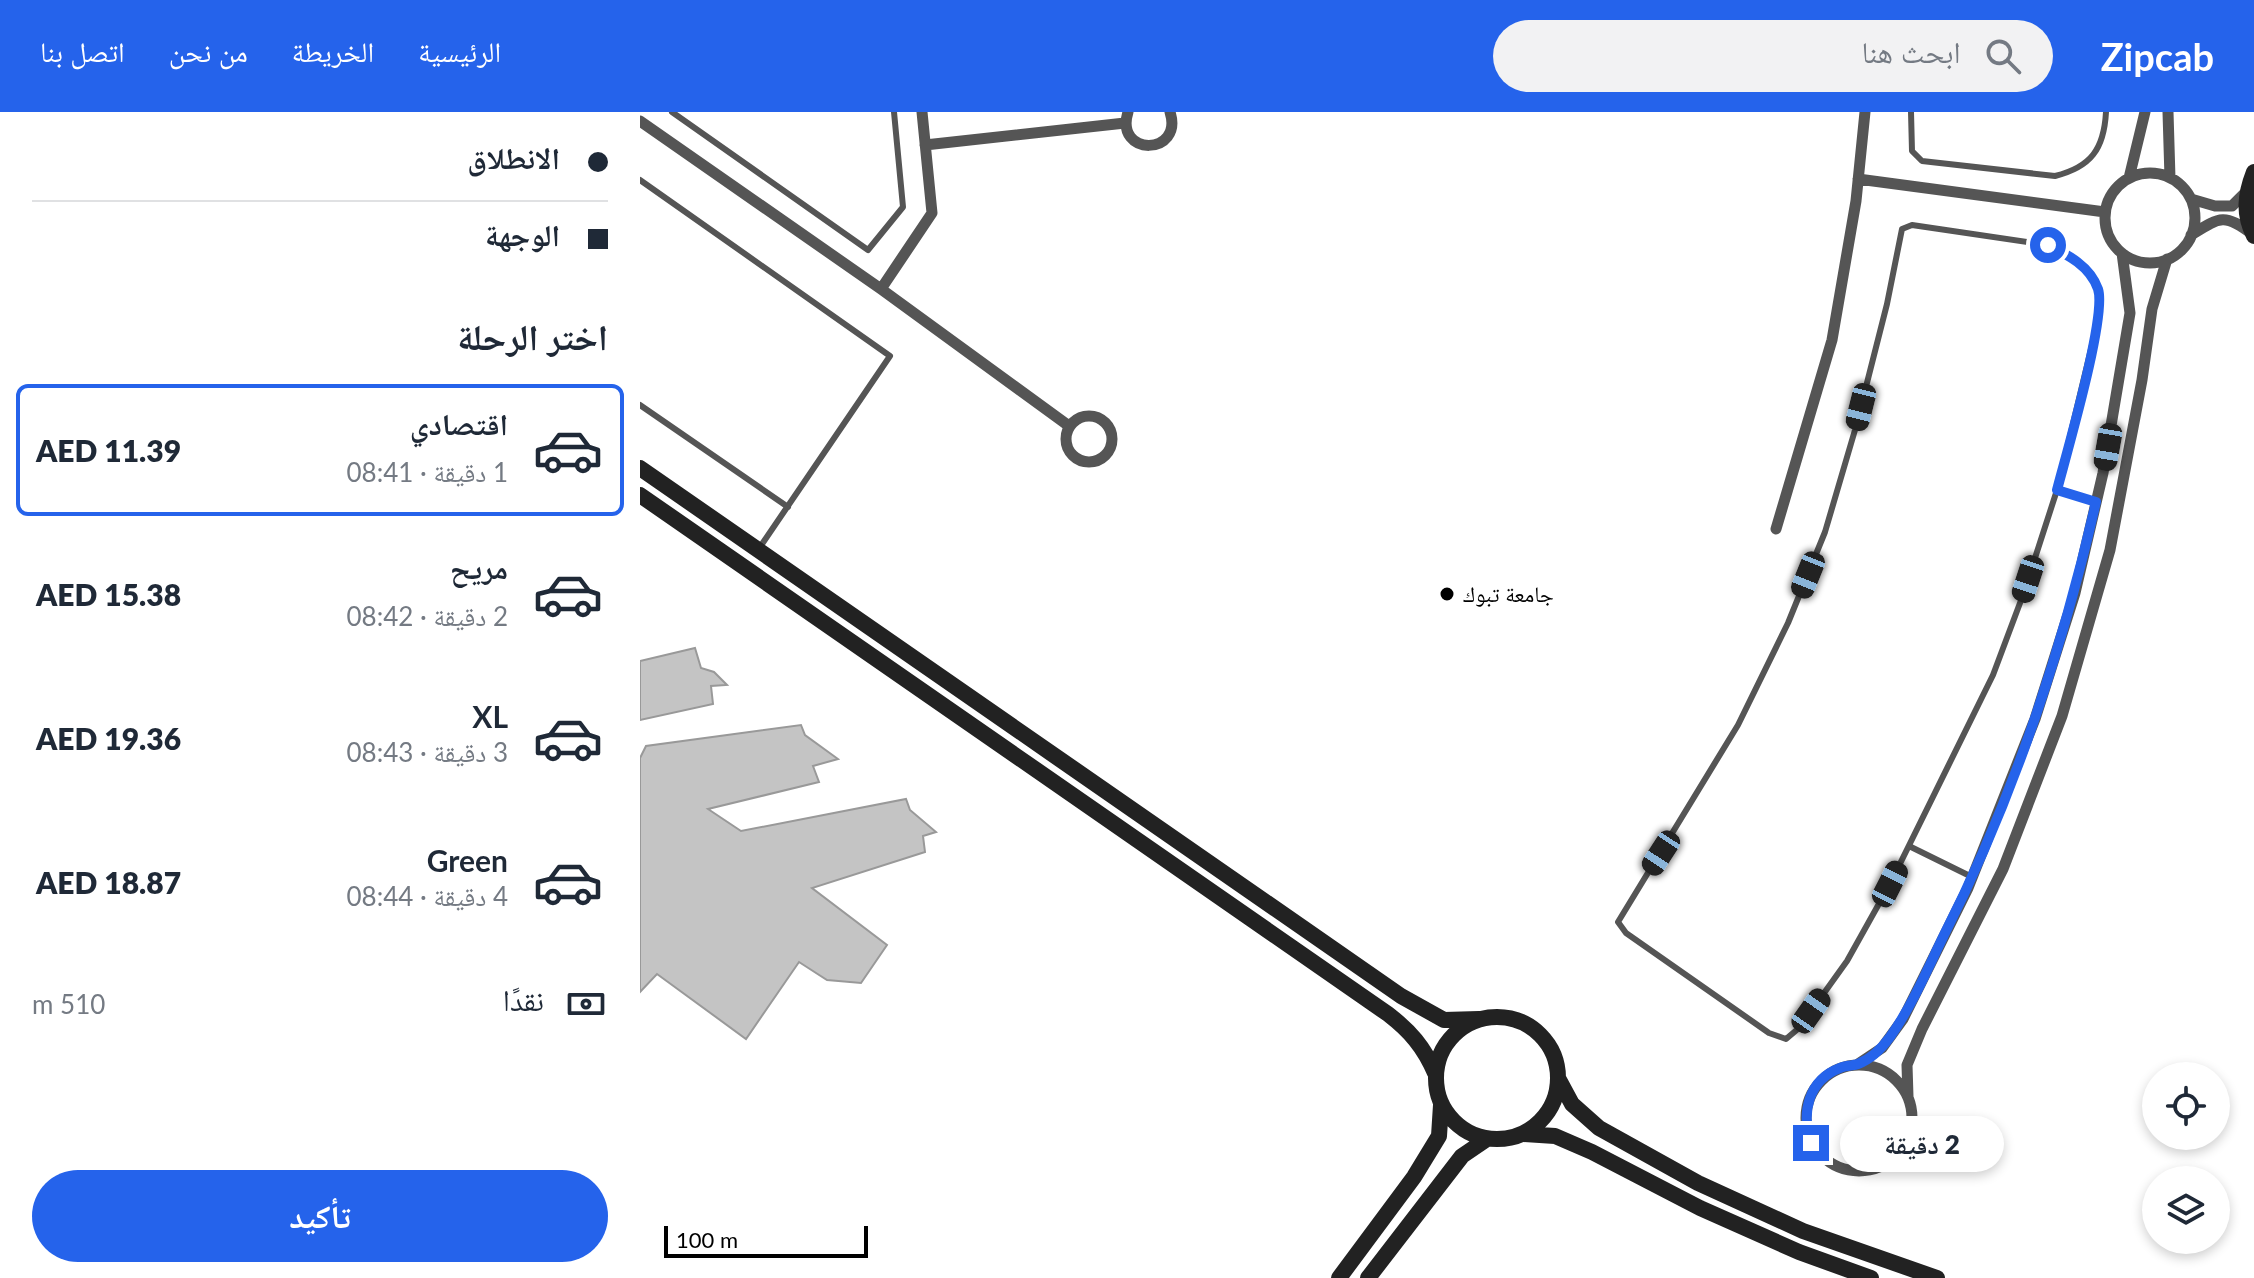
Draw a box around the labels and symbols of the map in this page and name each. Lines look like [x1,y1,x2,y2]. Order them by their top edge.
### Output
route start [2030,227,2066,263]
car [1844,381,1878,433]
car [2092,421,2124,473]
car [1788,548,1828,602]
car [2009,552,2047,606]
place label: جامعة تبوك [1463,580,1554,607]
marker: جامعة تبوك [1438,585,1456,603]
car [1638,826,1684,880]
car [1868,857,1912,911]
car [1787,984,1835,1038]
callout: 2 دقيقة [1839,1115,2003,1171]
route end [1793,1125,1829,1161]
scale bar [664,1222,868,1258]

